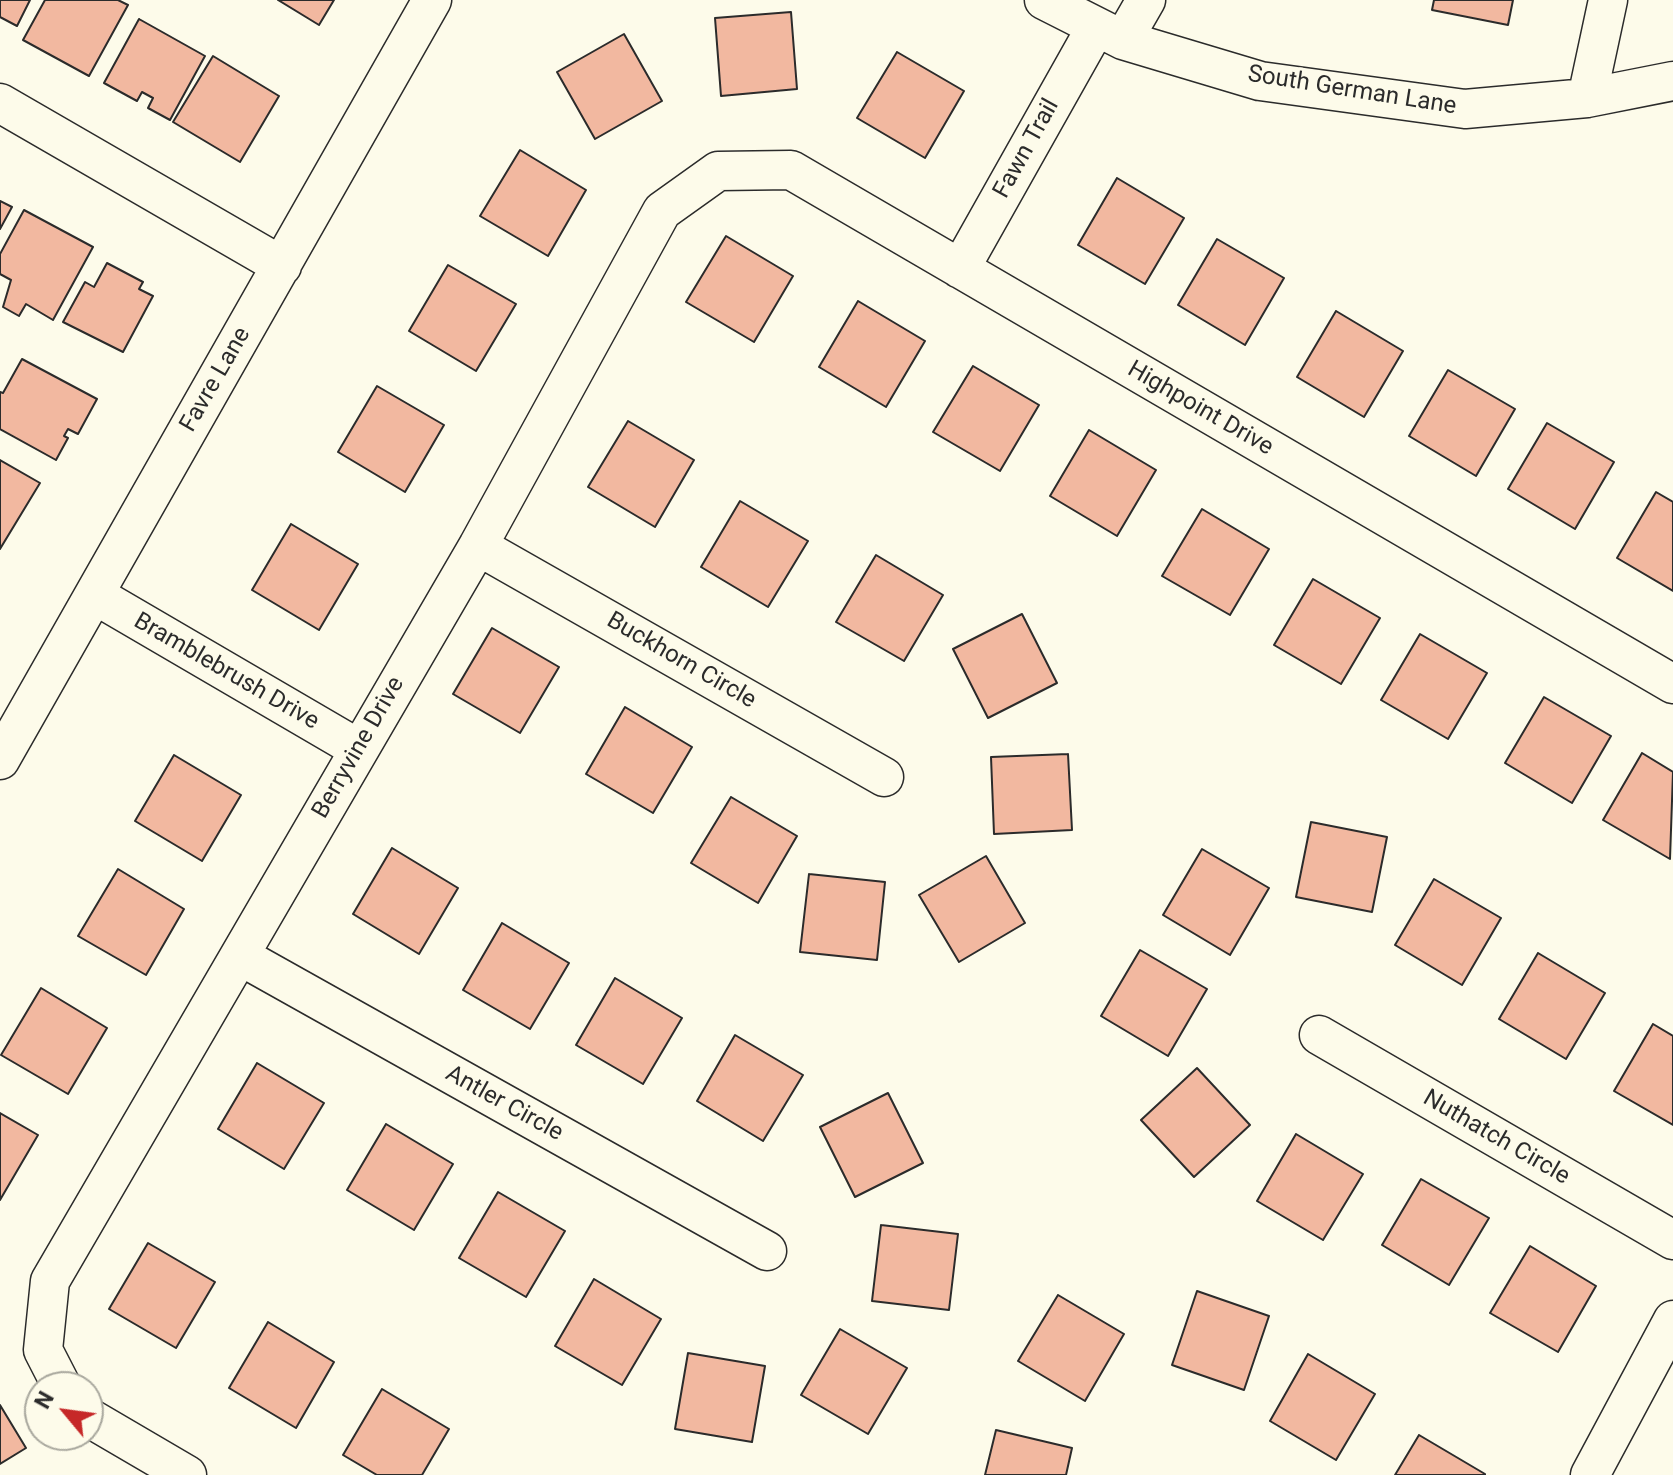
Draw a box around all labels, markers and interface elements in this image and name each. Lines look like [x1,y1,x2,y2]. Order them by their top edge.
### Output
street label: South German Lane [1246,60,1458,122]
street label: Fawn Trail [988,94,1066,204]
street label: Favre Lane [175,323,257,437]
street label: Highpoint Drive [1122,356,1278,462]
street label: Bramblebrush Drive [128,607,324,737]
street label: Buckhorn Circle [601,607,761,715]
street label: Berryvine Drive [307,672,411,824]
street label: Antler Circle [440,1060,568,1148]
street label: Nuthatch Circle [1418,1084,1574,1192]
north arrow [24,1371,104,1451]
text: N [30,1387,59,1413]

